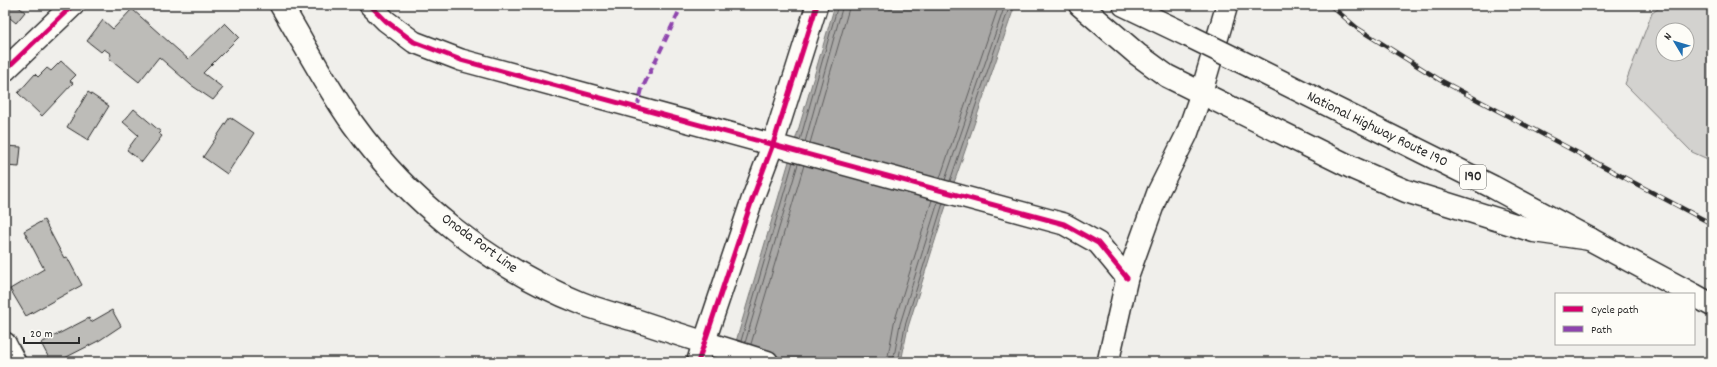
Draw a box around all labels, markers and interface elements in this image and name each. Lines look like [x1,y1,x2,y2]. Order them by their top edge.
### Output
north arrow [1655,22,1695,62]
text: N [1661,30,1677,44]
street label: National Highway Route 190 [1303,86,1451,174]
road number: 190 [1460,165,1486,189]
street label: Onoda Port Line [436,209,522,280]
legend [1555,293,1695,345]
text: Cycle path [1591,302,1639,319]
scale bar [24,319,79,345]
text: Path [1591,322,1612,339]
text: 20 m [30,326,53,343]

